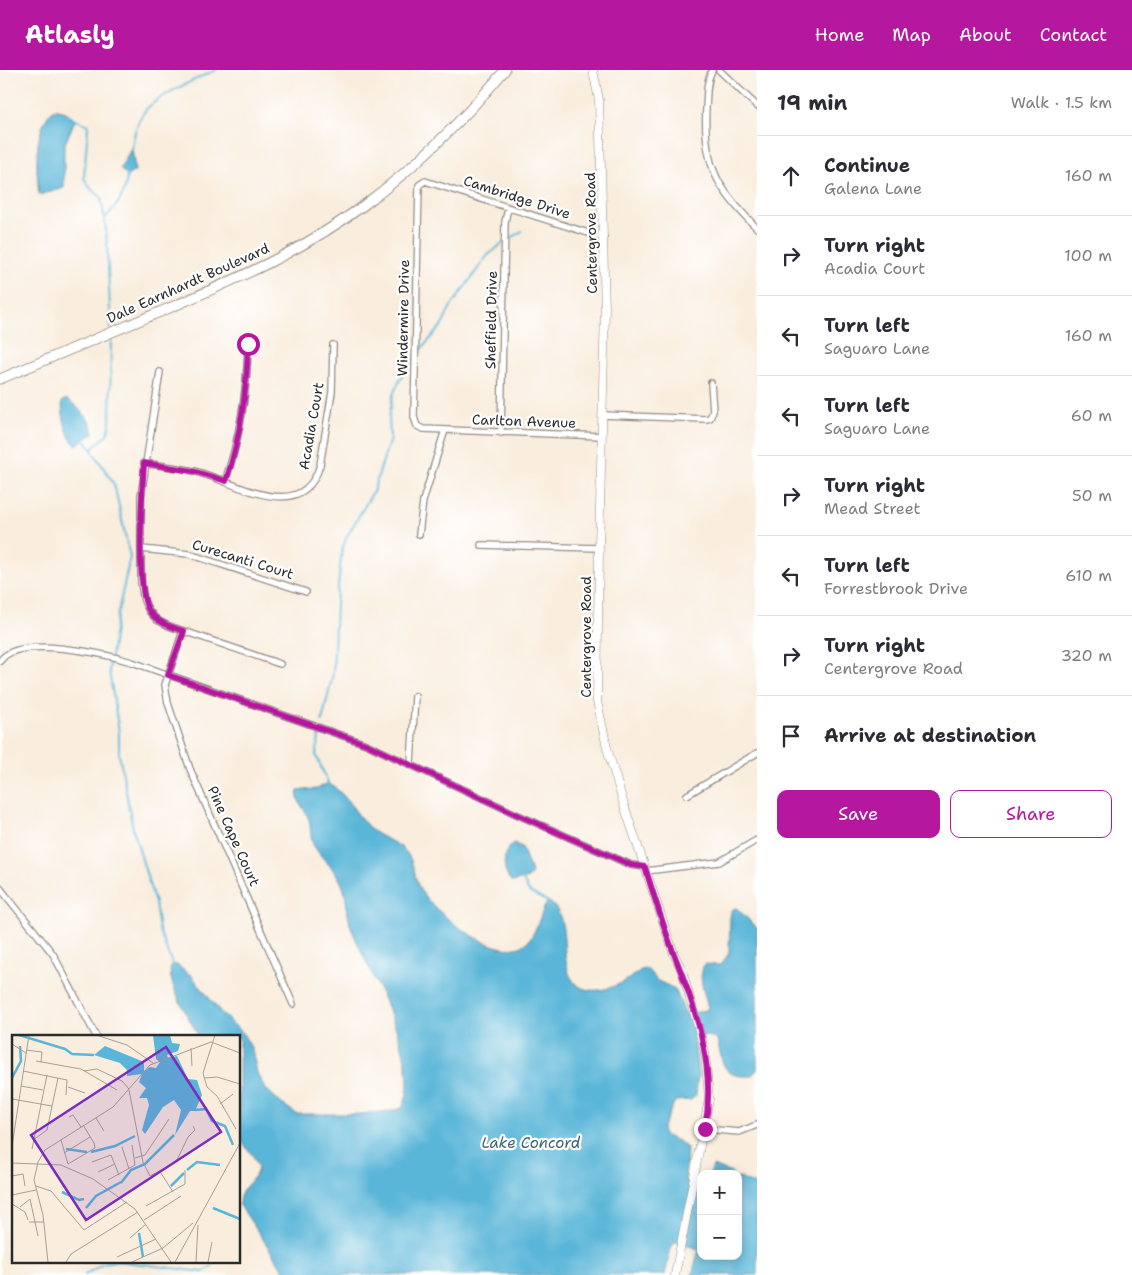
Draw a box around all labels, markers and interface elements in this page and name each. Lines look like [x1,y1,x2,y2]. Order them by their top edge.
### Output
text: Atlasly [25,19,115,51]
text: Home [815,23,864,47]
text: Map [892,23,931,47]
text: About [959,23,1012,47]
text: Contact [1040,23,1107,47]
text: 19 min [777,89,847,117]
text: Walk · 1.5 km [1011,92,1112,113]
text: Continue [824,153,910,178]
icon: ahead [777,162,805,190]
text: 160 m [1065,165,1112,186]
street label: Cambridge Drive [461,171,573,223]
street label: Centergrove Road [581,172,601,294]
text: Galena Lane [824,178,922,199]
text: Turn right [824,233,925,258]
street label: Dale Earnhardt Boulevard [104,239,272,327]
icon: right [777,242,805,270]
text: 100 m [1064,245,1112,266]
text: Acadia Court [824,258,925,279]
street label: Windermire Drive [393,259,413,377]
street label: Sheffield Drive [481,271,501,369]
text: Turn left [824,313,910,338]
icon: left [777,322,805,350]
text: 160 m [1065,325,1112,346]
route start [237,333,260,356]
text: Saguaro Lane [824,338,930,359]
street label: Acadia Court [294,381,328,471]
text: Turn left [824,393,910,418]
icon: left [777,402,805,430]
text: 60 m [1071,405,1112,426]
street label: Carlton Avenue [472,410,576,432]
text: Saguaro Lane [824,418,930,439]
text: Turn right [824,473,925,498]
icon: right [777,482,805,510]
text: 50 m [1072,485,1112,506]
text: Mead Street [824,498,921,519]
street label: Curecanti Court [190,535,296,583]
text: Turn left [824,553,910,578]
icon: left [777,562,805,590]
text: 610 m [1065,565,1112,586]
street label: Centergrove Road [577,576,595,698]
text: Forrestbrook Drive [824,578,968,599]
text: Turn right [824,633,925,658]
icon: right [777,642,805,670]
text: 320 m [1061,645,1112,666]
text: Centergrove Road [824,658,963,679]
icon: arrive [777,722,805,750]
text: Arrive at destination [824,723,1036,748]
street label: Pine Cape Court [204,783,264,889]
button: Save [777,790,940,838]
button: Share [950,790,1112,838]
inset map [12,1035,240,1262]
route end [694,1118,717,1141]
water label: Lake Concord [482,1133,581,1153]
map controls [697,1170,742,1260]
button: + [697,1170,742,1215]
button: − [697,1215,742,1260]

